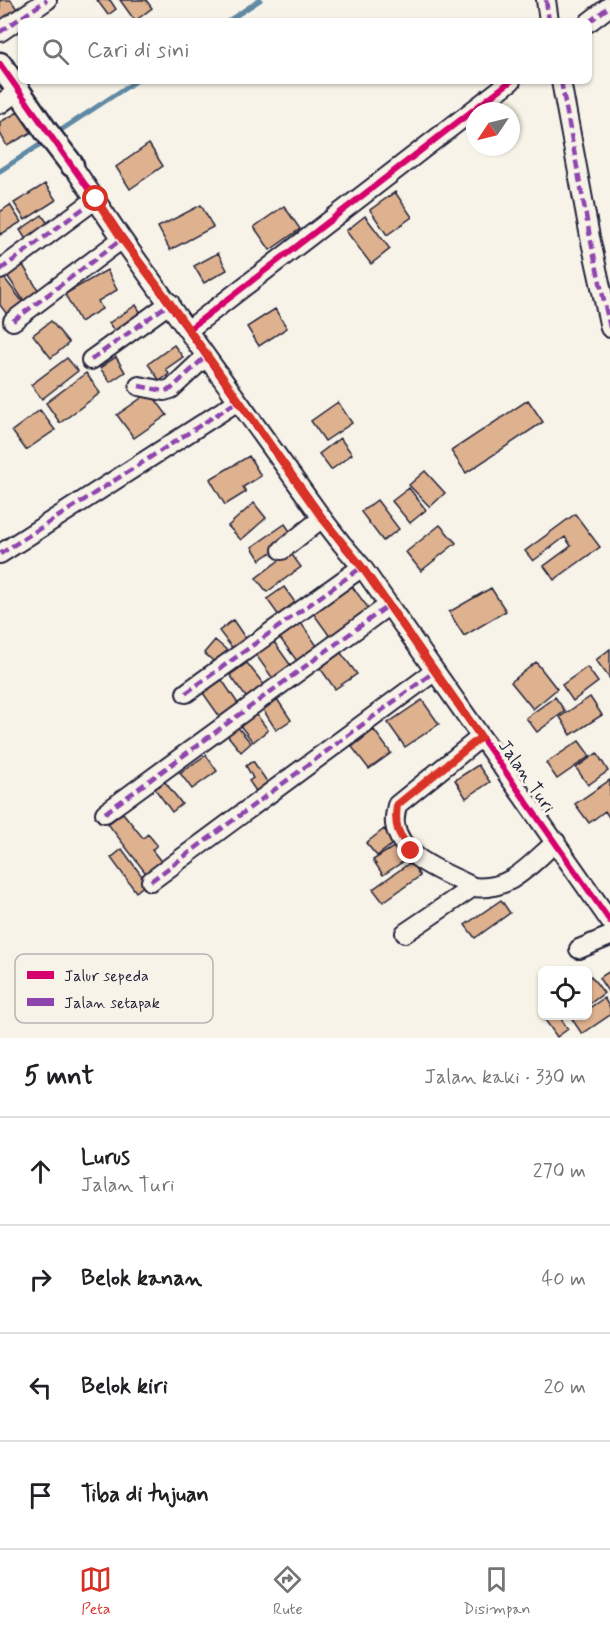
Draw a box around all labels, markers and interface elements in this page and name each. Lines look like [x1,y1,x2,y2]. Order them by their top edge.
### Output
search box [18,18,592,84]
icon: search [39,35,72,68]
text: Cari di sini [87,37,189,65]
north arrow [466,102,520,156]
route start [82,185,108,211]
street label: Jalan Turi [492,735,560,818]
route end [397,837,423,863]
legend [15,954,213,1023]
text: Jalur sepeda [64,966,149,987]
map controls [538,966,592,1020]
button: locate [538,966,592,1020]
text: Jalan setapak [64,993,160,1014]
text: 5 mnt [24,1060,94,1094]
text: Jalan kaki · 330 m [424,1064,586,1091]
text: Lurus [81,1144,130,1172]
icon: ahead [24,1155,57,1188]
text: 270 m [533,1158,586,1185]
text: Jalan Turi [81,1172,175,1199]
icon: right [24,1263,57,1296]
text: Belok kanan [81,1265,202,1293]
text: 40 m [542,1266,586,1293]
icon: left [24,1371,57,1404]
text: Belok kiri [81,1373,168,1401]
text: 20 m [543,1374,586,1401]
icon: arrive [24,1479,57,1512]
text: Tiba di tujuan [81,1481,209,1509]
tab: Peta [79,1563,112,1620]
tab: Rute [271,1563,304,1620]
tab: Disimpan [463,1563,531,1620]

